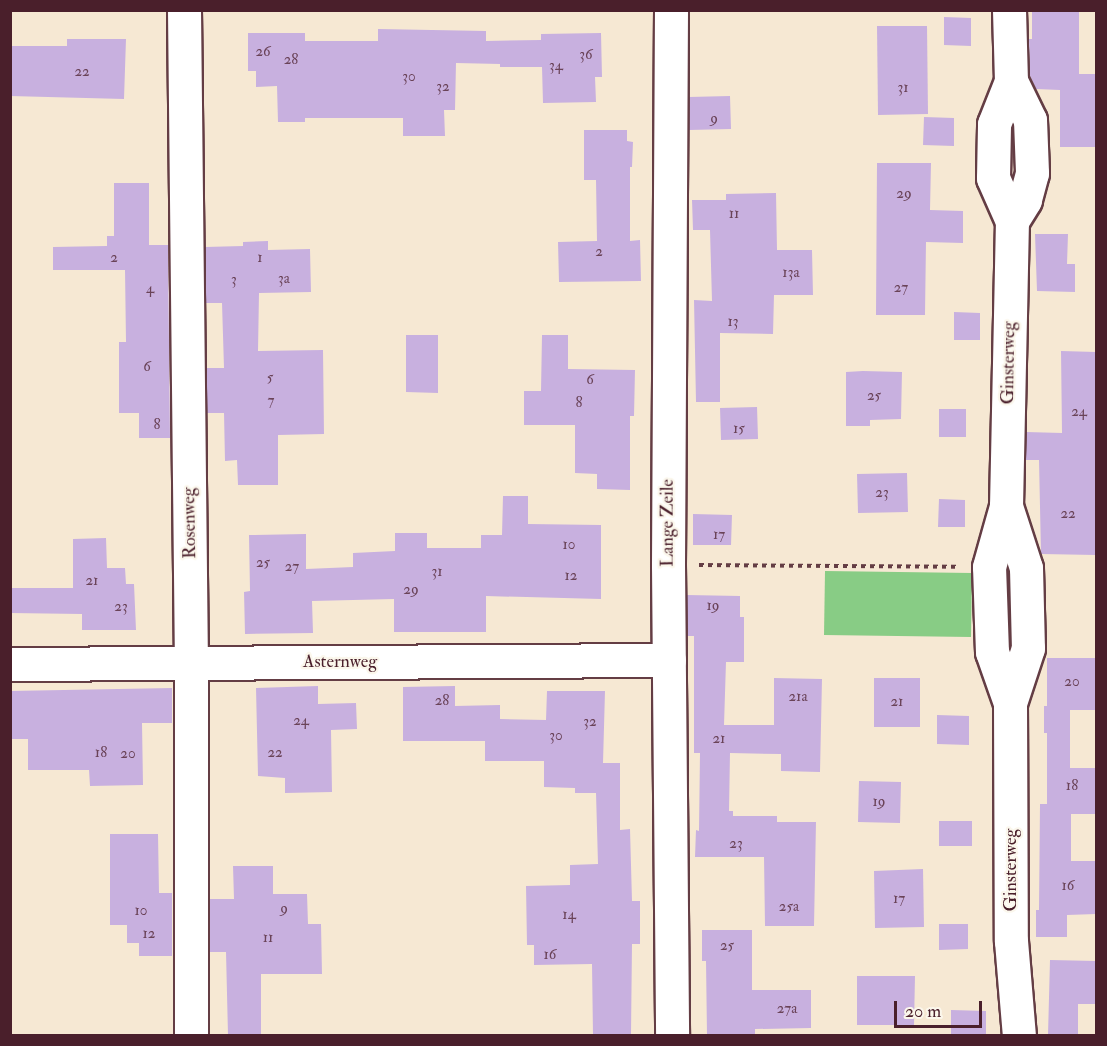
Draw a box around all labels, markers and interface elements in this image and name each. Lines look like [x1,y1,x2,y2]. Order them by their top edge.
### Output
house number: 26 [255,43,271,61]
house number: 36 [579,46,593,64]
house number: 28 [284,51,298,69]
house number: 34 [549,57,563,75]
house number: 22 [74,63,90,81]
house number: 30 [402,68,416,86]
house number: 32 [436,78,450,96]
house number: 31 [897,79,909,97]
house number: 9 [710,110,718,128]
house number: 29 [896,185,912,203]
house number: 11 [729,205,739,223]
house number: 2 [595,243,603,261]
house number: 2 [110,249,118,267]
house number: 1 [257,249,263,267]
house number: 13a [782,264,800,282]
house number: 3a [278,270,290,288]
house number: 3 [231,271,237,289]
house number: 27 [894,279,908,297]
house number: 4 [146,280,154,298]
house number: 13 [727,313,739,331]
street label: Ginsterweg [997,321,1021,405]
house number: 6 [143,358,151,376]
house number: 5 [267,369,273,387]
house number: 6 [586,371,594,389]
house number: 25 [867,387,881,405]
house number: 7 [268,392,274,410]
house number: 8 [575,394,583,412]
house number: 24 [1071,403,1087,421]
house number: 8 [153,416,161,434]
house number: 15 [733,420,745,438]
street label: Lange Zeile [657,479,679,567]
house number: 23 [875,484,889,502]
street label: Rosenweg [179,487,201,559]
house number: 22 [1060,505,1076,523]
house number: 17 [713,526,725,544]
house number: 10 [563,536,575,554]
house number: 25 [256,554,270,572]
house number: 27 [285,558,299,576]
house number: 31 [431,563,443,581]
house number: 12 [565,567,577,585]
house number: 21 [86,572,98,590]
house number: 29 [403,581,419,599]
house number: 19 [707,597,719,615]
house number: 23 [114,598,128,616]
street label: Asternweg [303,651,377,673]
house number: 20 [1064,673,1080,691]
house number: 21a [788,688,808,706]
house number: 28 [435,692,449,710]
house number: 21 [891,693,903,711]
house number: 24 [293,712,309,730]
house number: 32 [583,713,597,731]
house number: 30 [549,727,563,745]
house number: 21 [713,730,725,748]
house number: 18 [95,744,107,762]
house number: 22 [267,744,283,762]
house number: 20 [120,745,136,763]
house number: 18 [1066,777,1078,795]
house number: 19 [873,793,885,811]
street label: Ginsterweg [1000,829,1022,911]
house number: 23 [729,835,743,853]
house number: 16 [1062,877,1074,895]
house number: 17 [893,890,905,908]
house number: 25a [779,898,799,916]
house number: 9 [280,900,288,918]
house number: 10 [135,902,147,920]
house number: 14 [562,906,576,924]
house number: 12 [143,925,155,943]
house number: 11 [263,929,273,947]
house number: 25 [720,937,734,955]
house number: 16 [544,946,556,964]
scale bar [897,989,986,1027]
house number: 27a [777,1000,797,1018]
text: 20 m [905,1000,941,1023]

